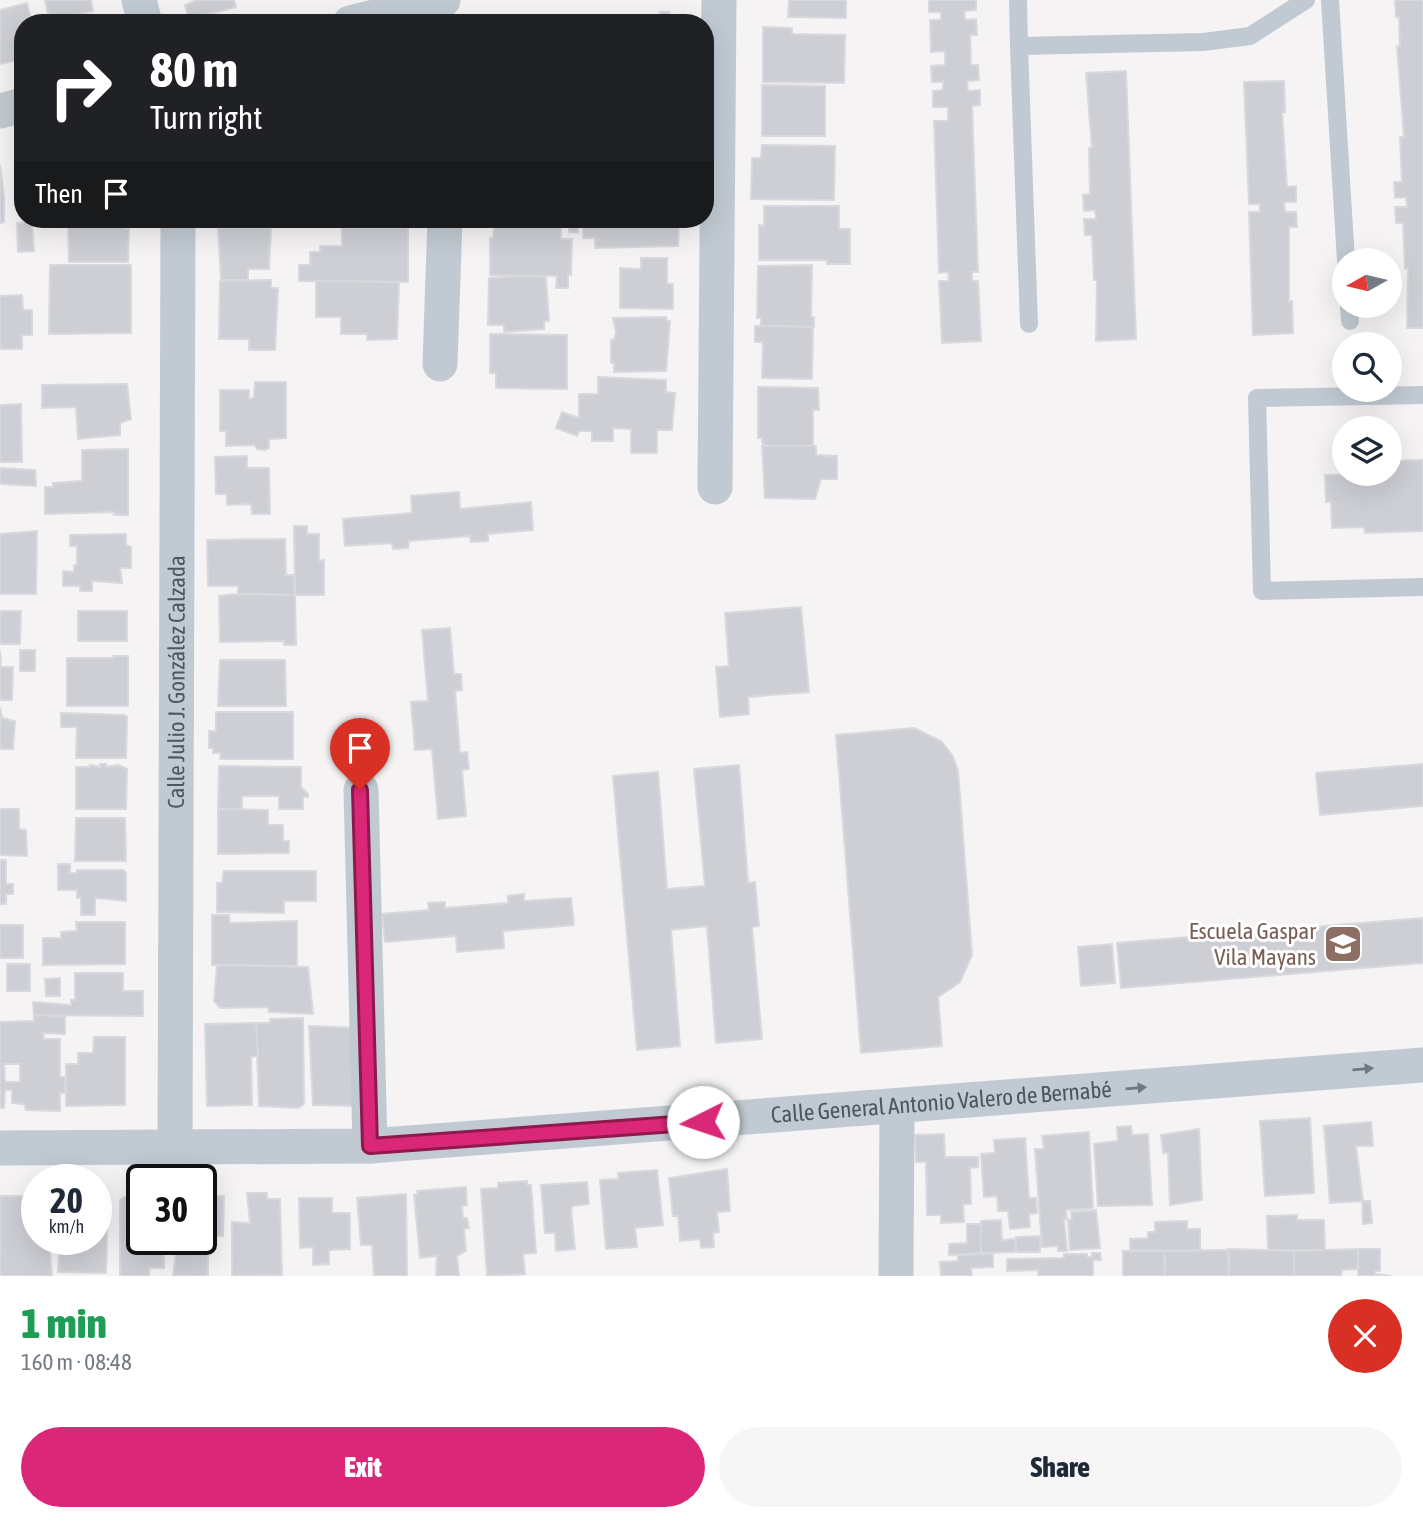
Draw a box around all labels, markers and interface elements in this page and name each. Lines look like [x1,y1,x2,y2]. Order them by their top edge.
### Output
text: 80 m [150,41,238,97]
icon: right [35,42,126,133]
text: Turn right [150,99,263,136]
icon: arrive [97,175,135,213]
text: Then [35,179,83,209]
north arrow [1332,248,1402,318]
map controls [1332,248,1402,486]
button: search [1332,332,1402,402]
button: layers [1332,416,1402,486]
street label: Calle Julio J. González Calzada [163,555,190,809]
pin [330,718,390,790]
icon: arrive [341,729,379,767]
place label: Escuela Gaspar Vila Mayans [1189,918,1317,970]
school or university icon: Escuela Gaspar Vila Mayans [1322,923,1364,965]
one-way arrow [1352,1063,1374,1074]
street label: Calle General Antonio Valero de Bernabé [770,1076,1113,1128]
one-way arrow [1125,1082,1147,1093]
position arrow [666,1085,740,1159]
speed limit sign: 30 [126,1164,217,1255]
text: 20 [50,1180,83,1220]
text: km/h [49,1216,84,1237]
text: 1 min [21,1299,107,1347]
button: close [1328,1299,1402,1373]
text: 160 m · 08:48 [21,1349,132,1375]
button: Exit [21,1427,705,1507]
button: Share [719,1427,1402,1507]

